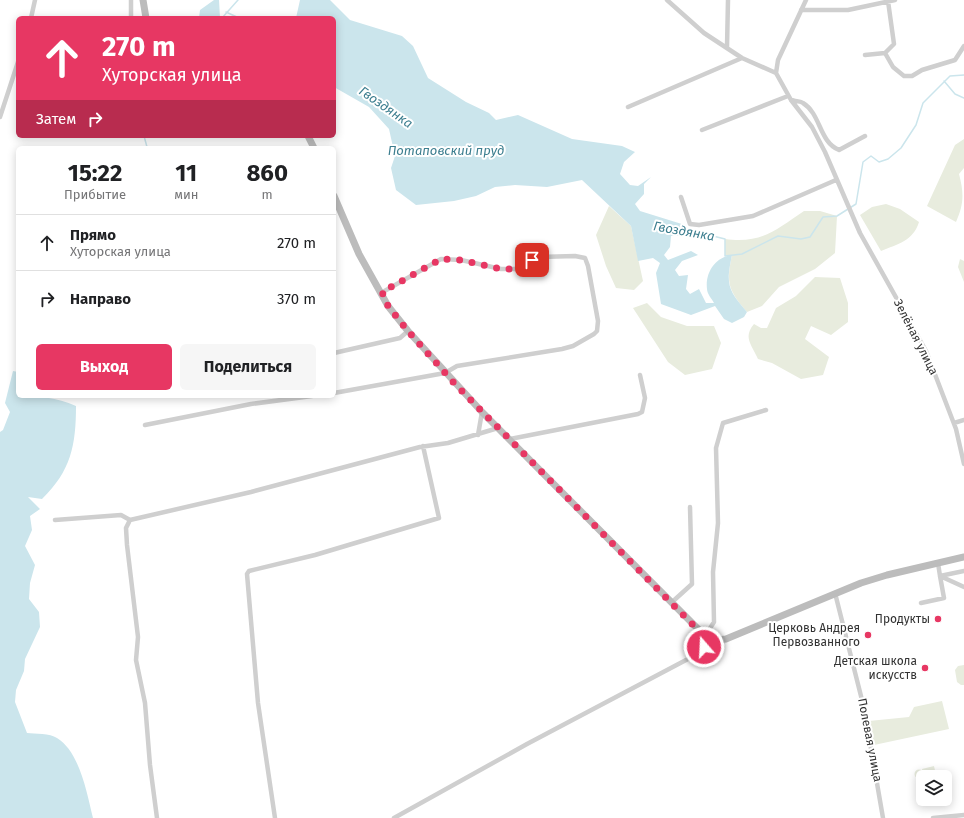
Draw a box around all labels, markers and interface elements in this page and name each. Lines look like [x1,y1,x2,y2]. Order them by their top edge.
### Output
text: 270 m [102,30,176,63]
icon: ahead [36,32,88,84]
text: Хуторская улица [102,64,242,86]
water label: Гвоздянка [356,83,416,131]
icon: right [84,108,106,130]
text: Затем [36,110,76,128]
water label: Потаповский пруд [388,143,504,158]
text: 15:22 [68,159,122,187]
text: 11 [175,159,197,187]
text: 860 [246,159,288,187]
text: Прибытие [64,187,126,202]
text: мин [174,187,198,202]
text: m [262,187,273,202]
water label: Гвоздянка [652,218,716,244]
text: Прямо [70,226,116,244]
icon: ahead [36,232,58,254]
text: 270 m [277,234,316,252]
pin [515,243,549,277]
text: Хуторская улица [70,244,171,259]
icon: arrive [521,249,543,271]
icon: right [36,288,58,310]
text: Направо [70,290,131,308]
text: 370 m [277,290,316,308]
street label: Зелёная улица [891,297,941,377]
button: Выход [36,344,172,390]
button: Поделиться [180,344,316,390]
place label: Продукты [875,612,930,626]
marker: Продукты [933,614,943,624]
place label: Церковь Андрея Первозванного [768,621,860,649]
position arrow [683,626,725,668]
marker: Церковь Андрея Первозванного [863,630,873,640]
place label: Детская школа искусств [833,654,917,682]
marker: Детская школа искусств [920,663,930,673]
street label: Полевая улица [855,697,885,783]
map controls [916,770,952,806]
button: layers [916,770,952,806]

